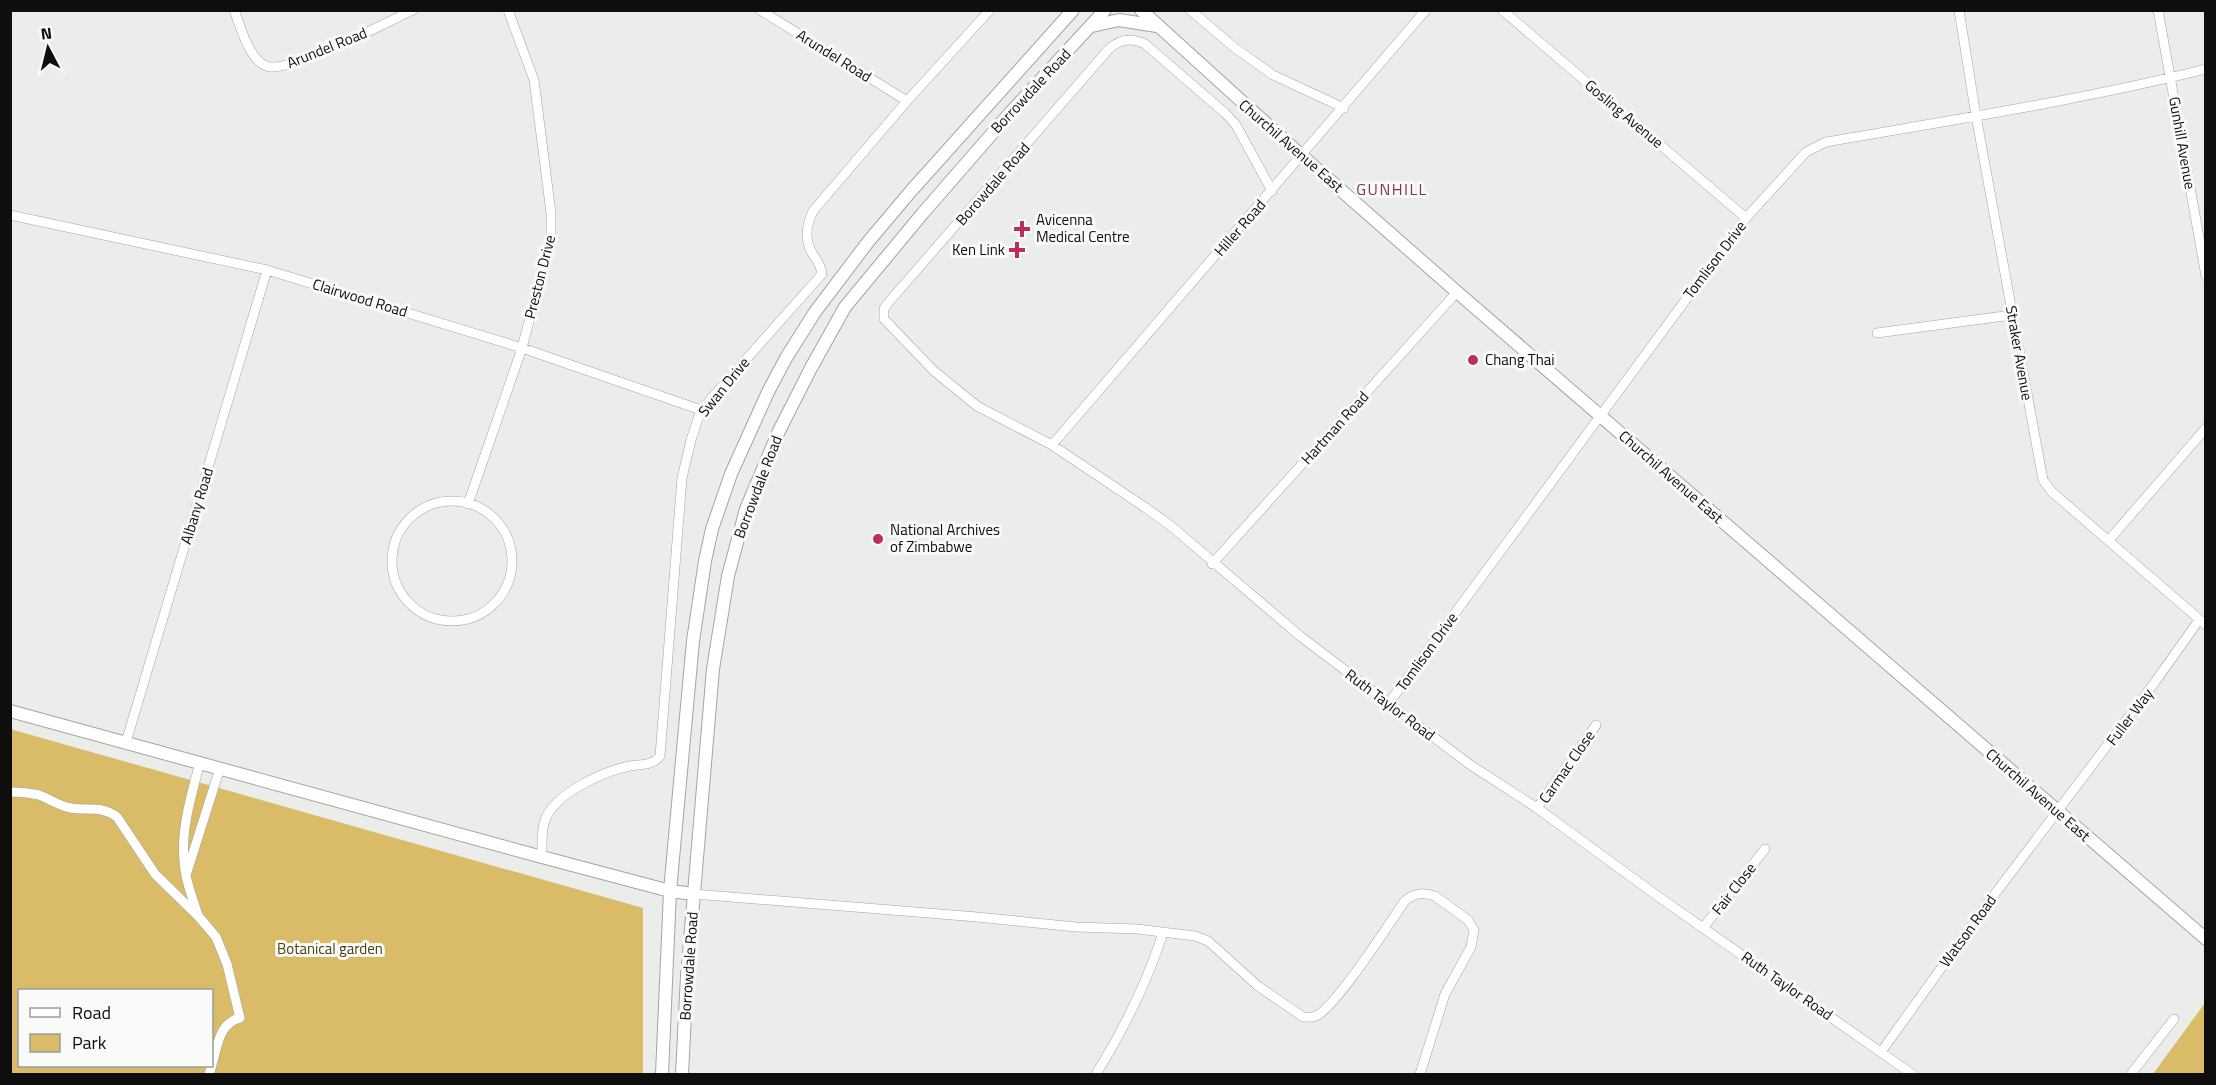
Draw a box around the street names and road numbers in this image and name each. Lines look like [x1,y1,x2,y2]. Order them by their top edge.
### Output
street label: Arundel Road [283,21,370,74]
street label: Arundel Road [792,23,876,88]
street label: Borrowdale Road [985,43,1076,138]
street label: Gosling Avenue [1580,74,1669,154]
street label: Churchil Avenue East [1234,94,1349,198]
street label: Gunhill Avenue [2163,95,2202,191]
street label: Borowdale Road [950,137,1035,230]
street label: Hiller Road [1208,194,1271,261]
street label: Tomlison Drive [1677,216,1752,304]
street label: Preston Drive [518,232,561,321]
street label: Clairwood Road [310,272,411,323]
street label: Straker Avenue [2000,304,2039,402]
street label: Swan Drive [692,352,755,422]
street label: Hartman Road [1295,386,1374,470]
street label: Churchil Avenue East [1614,425,1729,529]
street label: Borrowdale Road [727,432,788,542]
street label: Albany Road [174,465,219,547]
street label: Tomlison Drive [1390,607,1463,696]
street label: Ruth Taylor Road [1341,663,1440,746]
street label: Fuller Way [2100,683,2159,750]
street label: Carmac Close [1533,725,1600,808]
street label: Churchil Avenue East [1981,743,2096,847]
street label: Fair Close [1706,858,1761,920]
street label: Watson Road [1933,890,2002,972]
street label: Borrowdale Road [673,911,704,1021]
street label: Ruth Taylor Road [1737,945,1838,1026]

